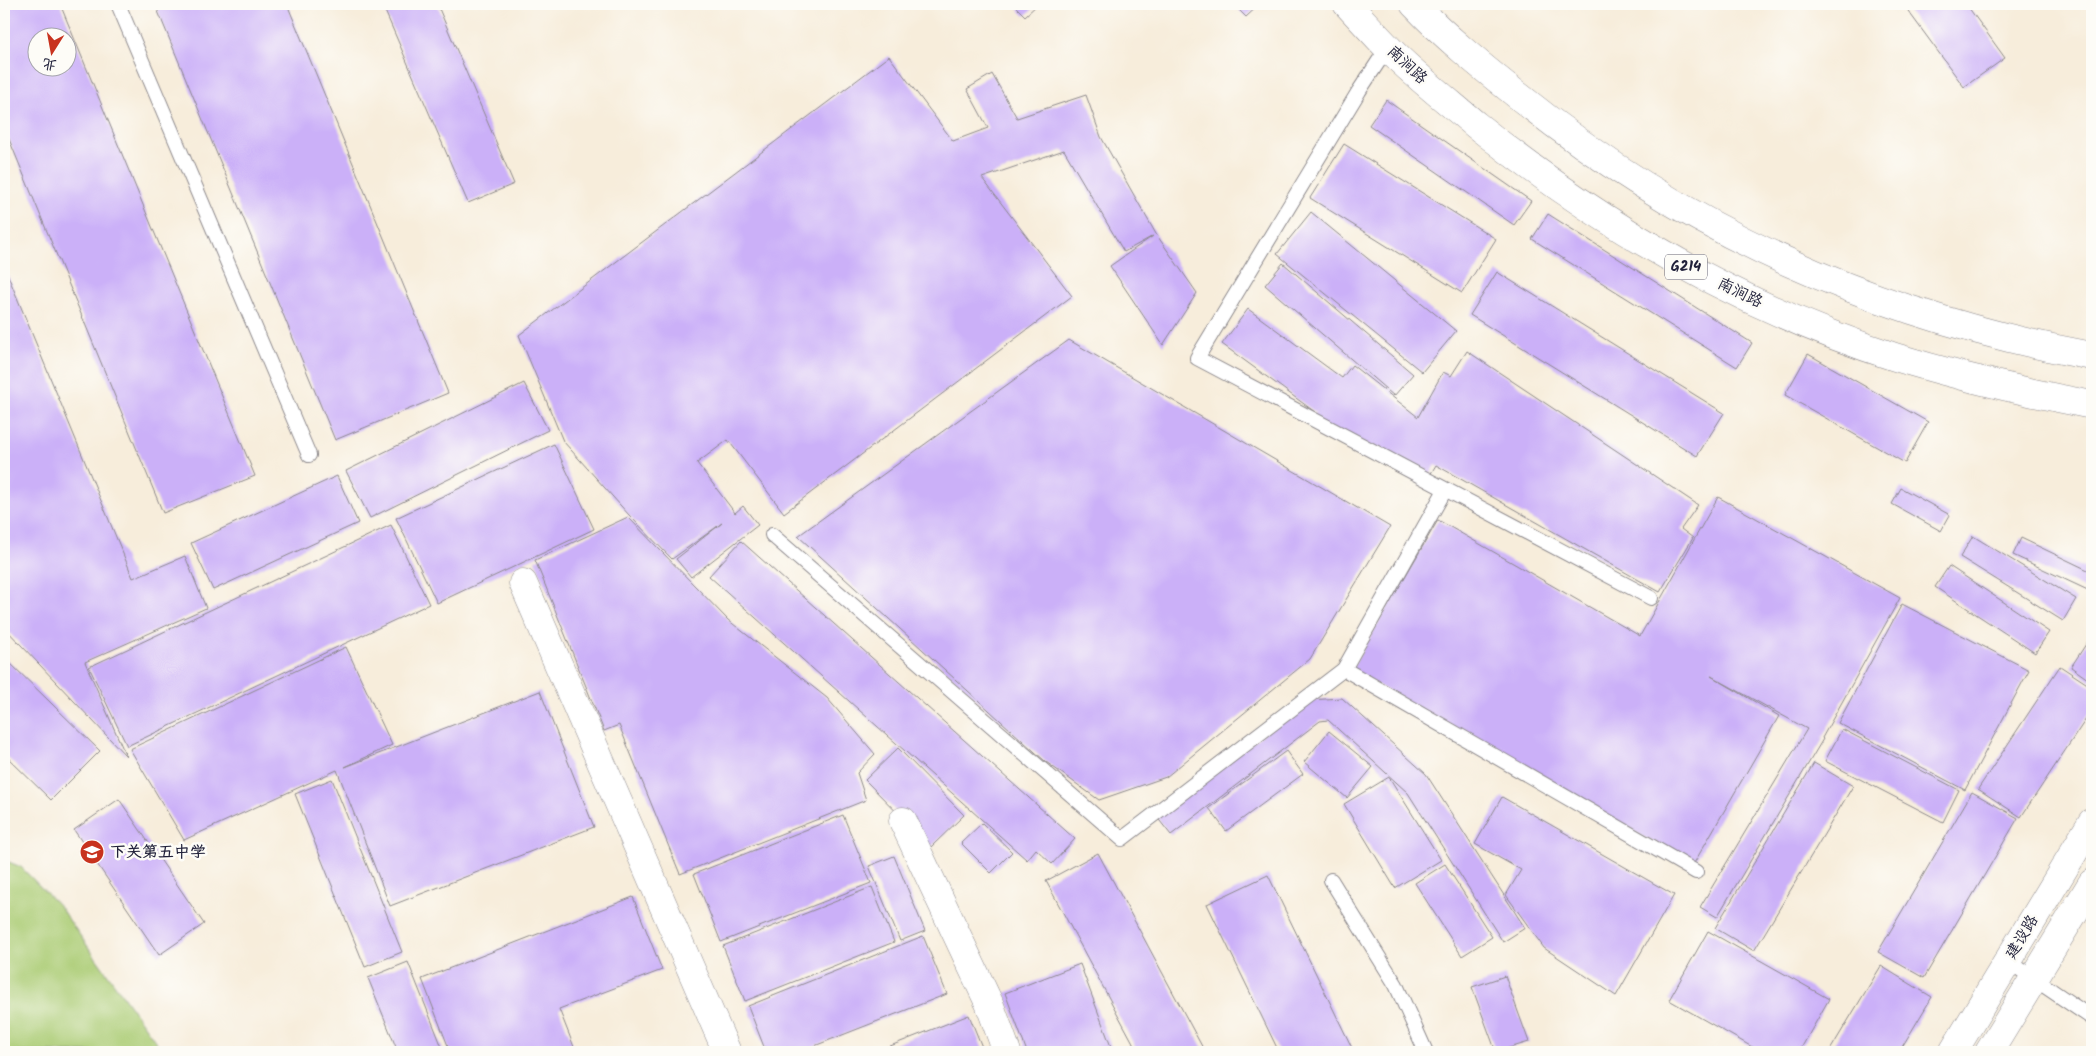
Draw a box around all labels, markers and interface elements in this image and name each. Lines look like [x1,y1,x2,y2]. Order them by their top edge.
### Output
north arrow [28,28,78,78]
street label: 南涧路 [1381,39,1433,91]
text: 北 [41,52,59,76]
road number: G214 [1665,254,1707,280]
street label: 南涧路 [1713,271,1767,315]
school or university icon: 下关第五中学 [79,839,105,865]
place label: 下关第五中学 [110,840,206,865]
street label: 建设路 [1999,910,2045,964]

